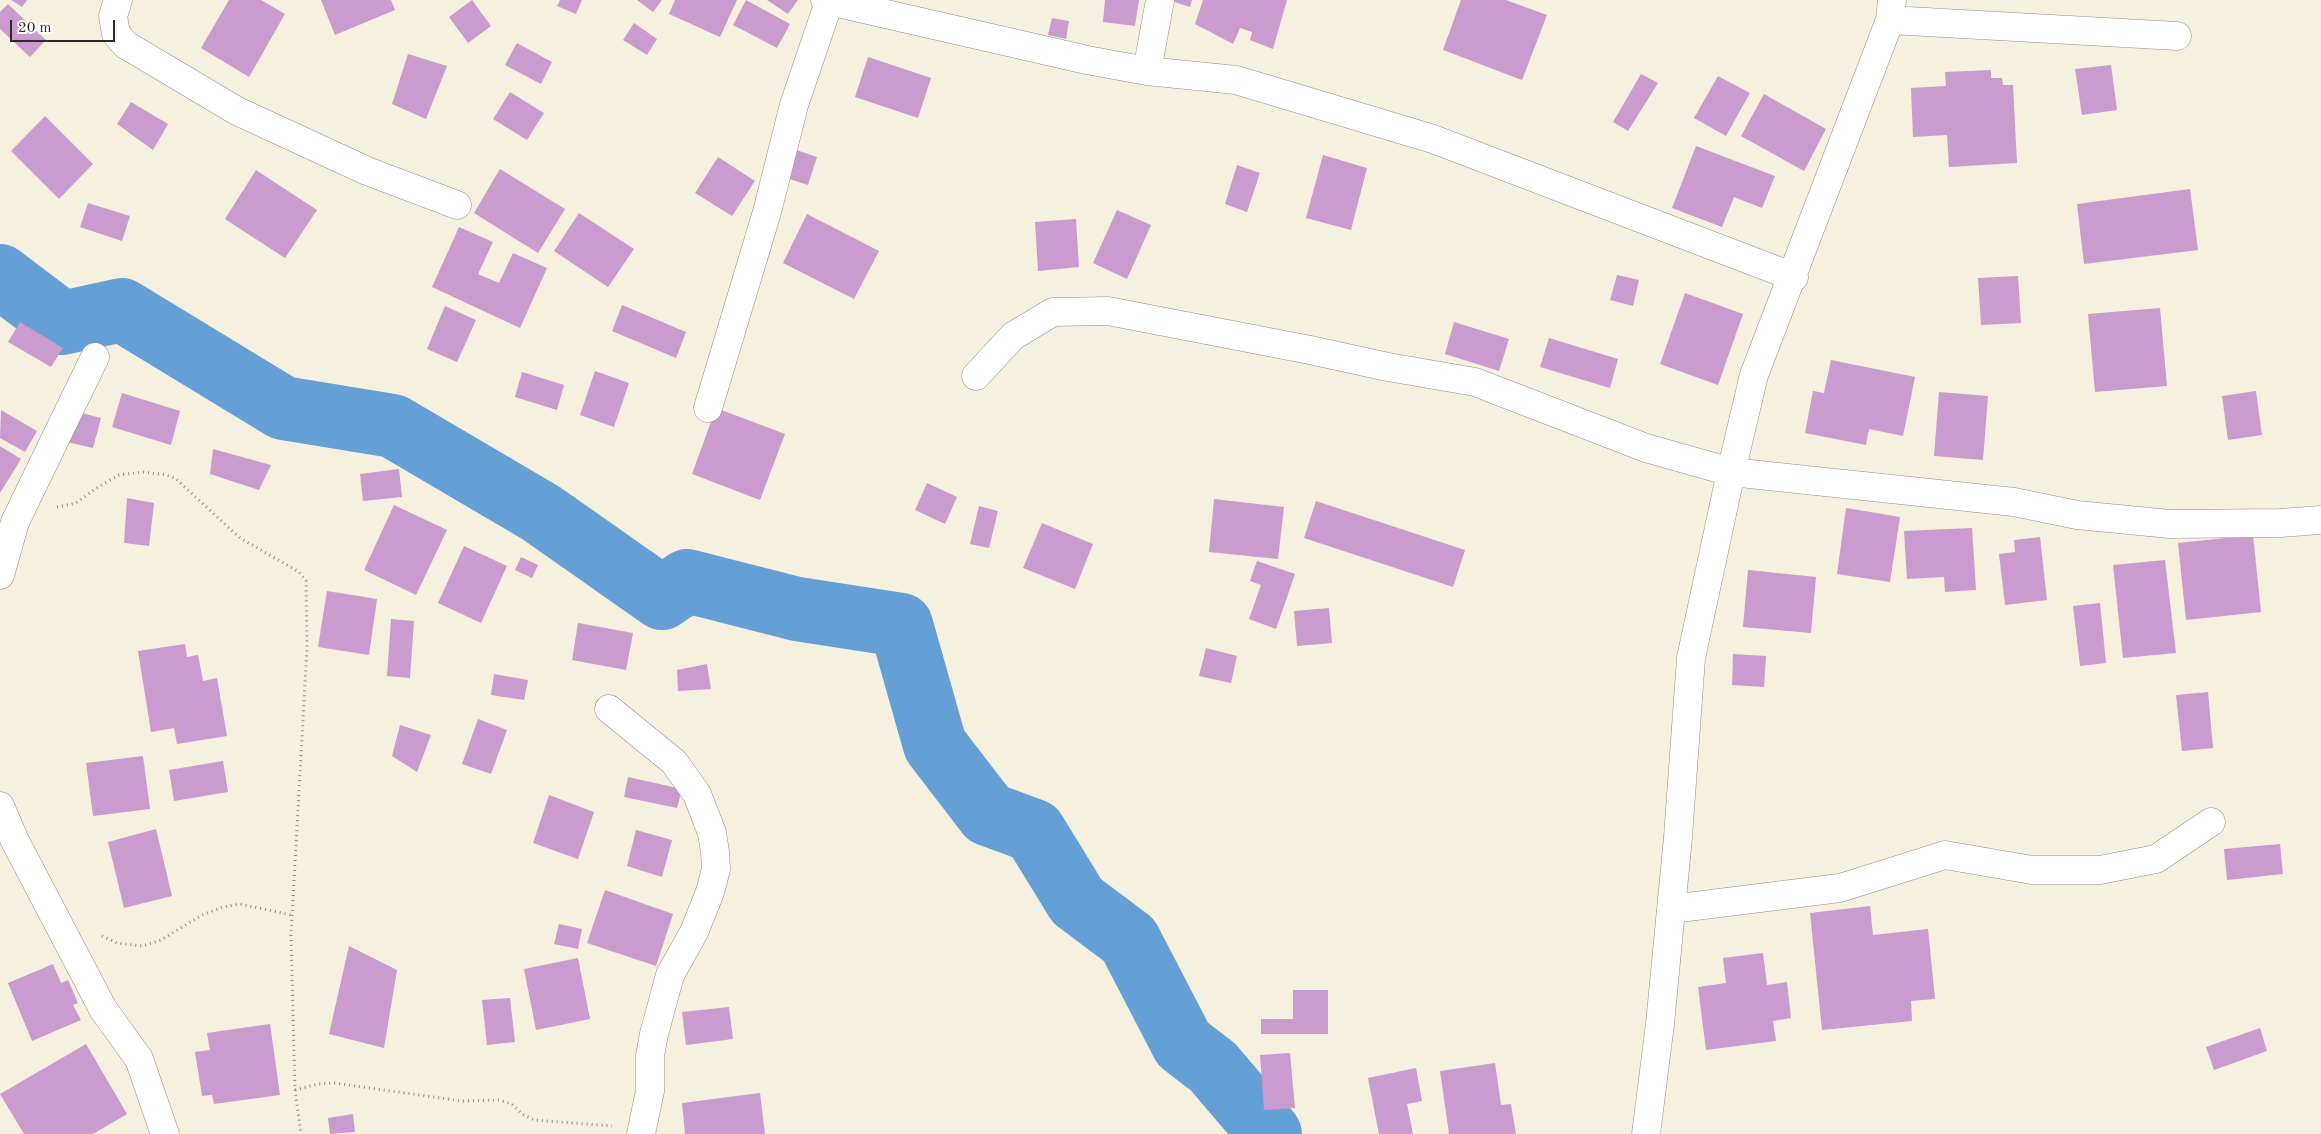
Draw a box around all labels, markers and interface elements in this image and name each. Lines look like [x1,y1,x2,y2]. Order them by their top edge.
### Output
scale bar [12,10,118,42]
text: 20 m [18,21,52,36]

